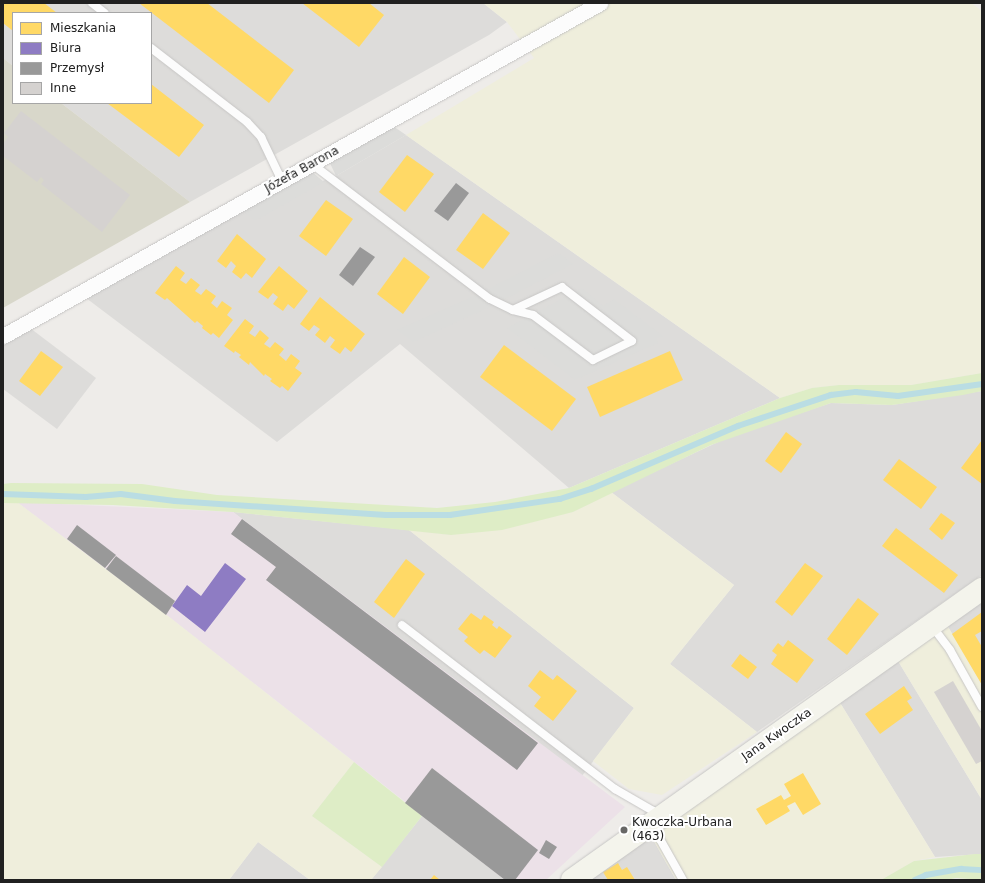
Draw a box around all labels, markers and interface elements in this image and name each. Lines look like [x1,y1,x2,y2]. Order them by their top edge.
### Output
legend [12,12,152,104]
text: Mieszkania [50,21,116,35]
text: Biura [50,41,81,55]
text: Przemysł [50,61,104,75]
text: Inne [50,81,76,95]
street label: Józefa Barona [262,144,342,196]
street label: Jana Kwoczka [739,706,815,764]
place label: Kwoczka-Urbana (463) [632,816,732,844]
marker: Kwoczka-Urbana (463) [619,825,629,835]

